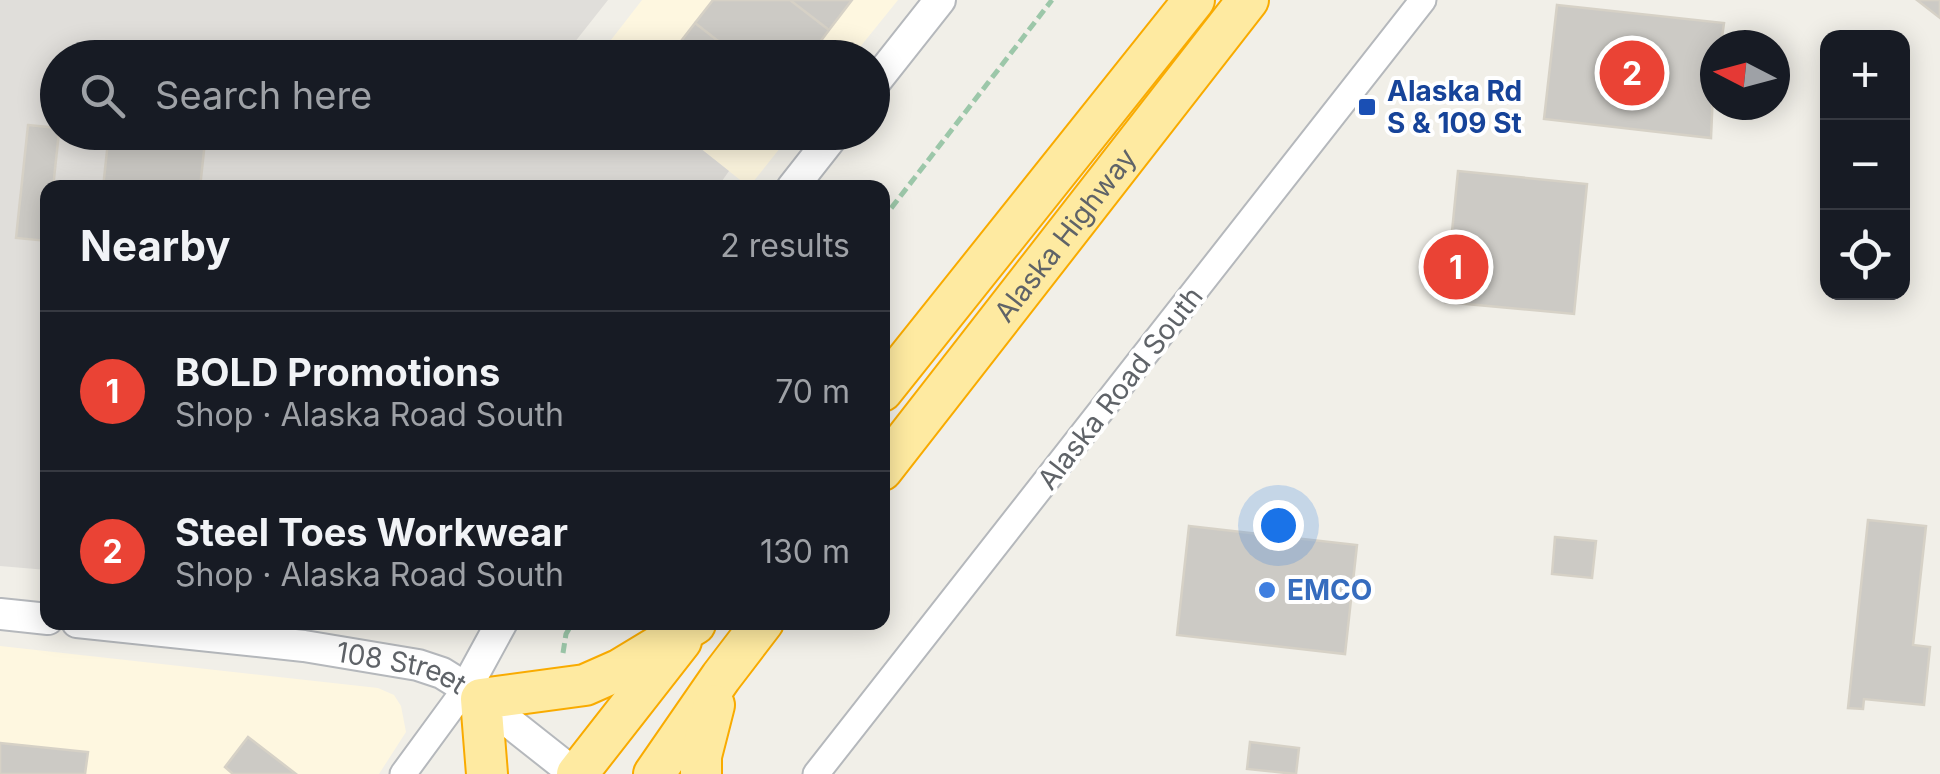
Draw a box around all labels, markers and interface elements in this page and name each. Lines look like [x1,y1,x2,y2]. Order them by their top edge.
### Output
north arrow [1700,30,1790,120]
map controls [1820,30,1910,300]
button: + [1820,30,1910,120]
pin: 2 [1600,36,1664,110]
search box [40,40,890,150]
icon: search [75,68,130,123]
text: Search here [155,72,372,118]
place label: Alaska Rd S & 109 St [1387,74,1522,140]
marker: Alaska Rd S & 109 St [1356,96,1378,118]
button: − [1820,120,1910,210]
street label: Alaska Highway [987,141,1143,329]
button: locate [1820,210,1910,300]
text: Nearby [80,220,231,271]
text: 2 results [720,226,850,265]
pin: 1 [1424,230,1488,304]
street label: Alaska Road South [1030,280,1210,496]
text: BOLD Promotions [175,349,500,395]
text: 1 [106,372,119,411]
text: 70 m [775,372,850,411]
text: Shop · Alaska Road South [175,395,564,434]
your location [1253,500,1304,551]
text: Steel Toes Workwear [175,509,568,555]
text: 2 [102,532,123,571]
text: 130 m [760,532,850,571]
text: Shop · Alaska Road South [175,555,564,594]
place label: EMCO [1287,573,1372,607]
marker: EMCO [1256,579,1278,601]
street label: 108 Street [334,635,473,701]

